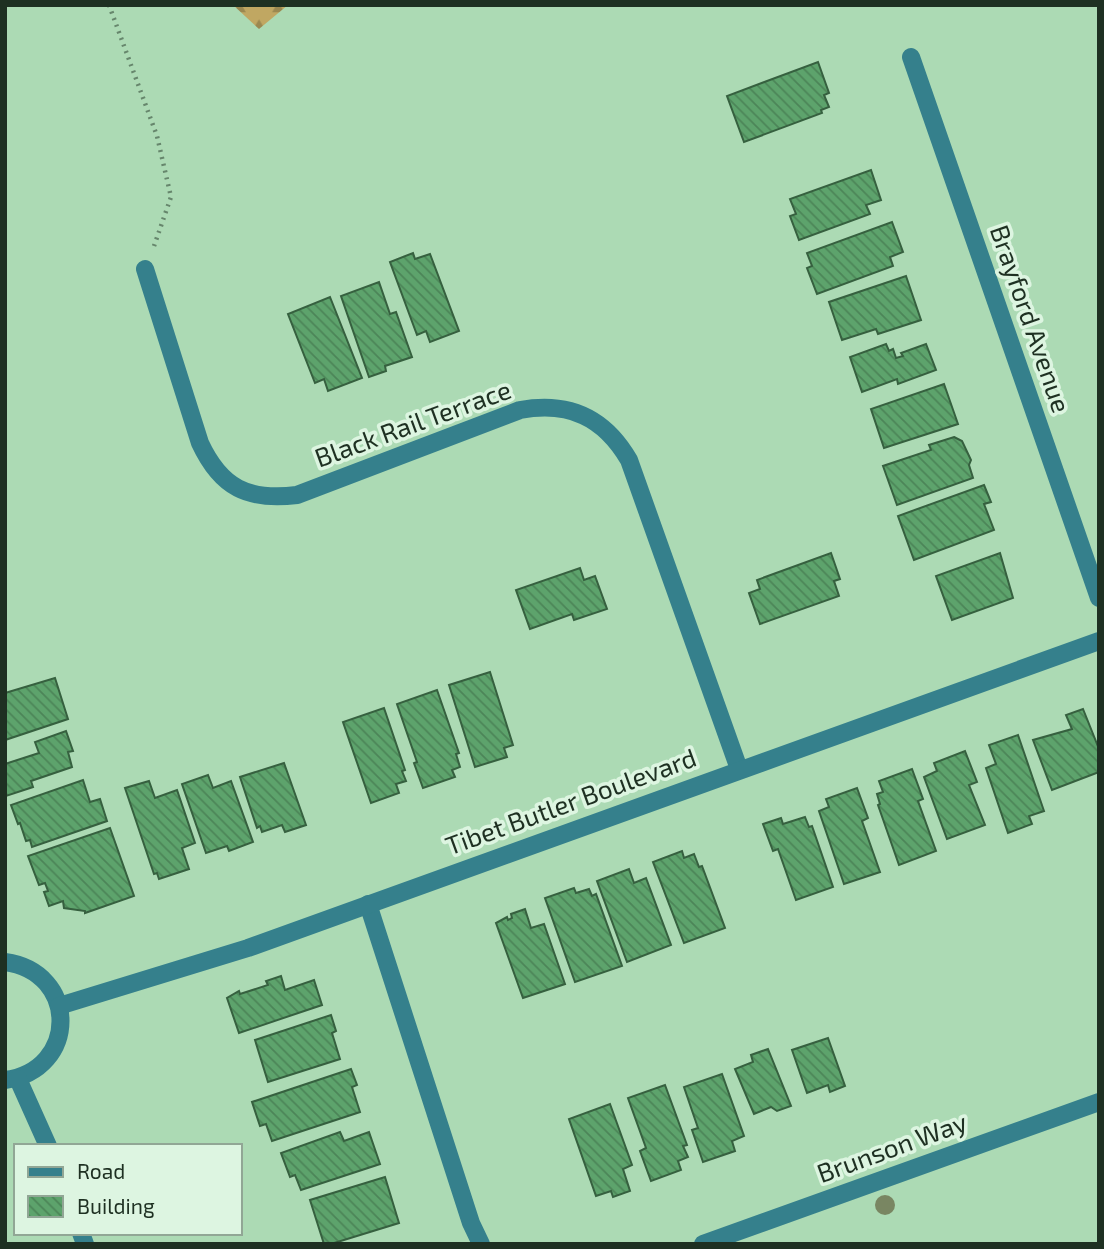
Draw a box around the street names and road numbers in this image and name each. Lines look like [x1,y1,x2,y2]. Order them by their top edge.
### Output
street label: Brayford Avenue [985,221,1078,416]
street label: Black Rail Terrace [310,373,515,472]
street label: Tibet Butler Boulevard [441,741,700,860]
street label: Brunson Way [812,1105,971,1188]

